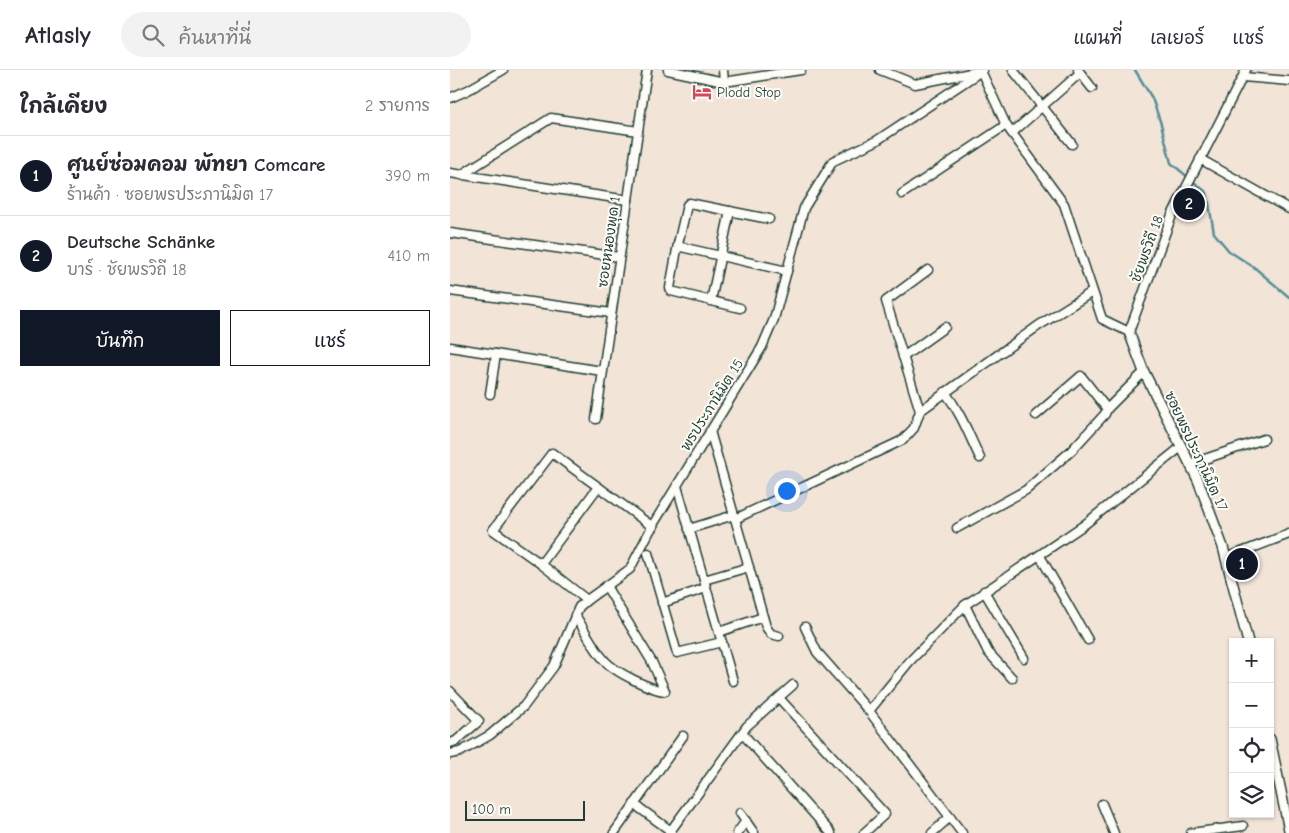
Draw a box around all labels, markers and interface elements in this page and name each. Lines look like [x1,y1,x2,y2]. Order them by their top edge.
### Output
search box [121,12,471,57]
text: Atlasly [25,21,91,49]
icon: search [139,21,167,49]
text: ค้นหาที่นี่ [179,27,251,49]
text: แผนที่ [1074,28,1122,49]
text: เลเยอร์ [1150,28,1204,49]
text: แชร์ [1232,28,1264,49]
hotel icon: Plodd Stop [691,81,713,103]
place label: Plodd Stop [717,84,781,101]
text: ใกล้เคียง [20,94,107,118]
text: 2 รายการ [365,97,430,115]
text: ศูนย์ซ่อมคอม พัทยา Comcare [67,154,325,176]
text: 1 [33,167,39,185]
text: 390 m [385,167,430,185]
pin: 2 [1173,185,1205,223]
text: ร้านค้า · ซอยพรประภานิมิต 17 [67,186,273,204]
street label: ซอยหนองพุด 1 [594,195,625,289]
street label: ชัยพรวิถี 18 [1127,213,1167,285]
text: Deutsche Schänke [67,231,215,253]
text: 2 [32,247,40,265]
text: 410 m [388,247,430,265]
text: บาร์ · ชัยพรวิถี 18 [67,261,187,279]
button: บันทึก [20,310,220,366]
button: แชร์ [230,310,430,366]
street label: พรประภานิมิต 15 [677,356,747,454]
street label: ซอยพรประภานิมิต 17 [1161,388,1231,514]
your location [774,478,800,504]
pin: 1 [1226,545,1258,583]
map controls [1229,638,1274,818]
button: + [1229,638,1274,683]
button: − [1229,683,1274,728]
button: locate [1229,728,1274,773]
button: layers [1229,773,1274,818]
scale bar [465,798,585,821]
text: 100 m [472,801,511,818]

